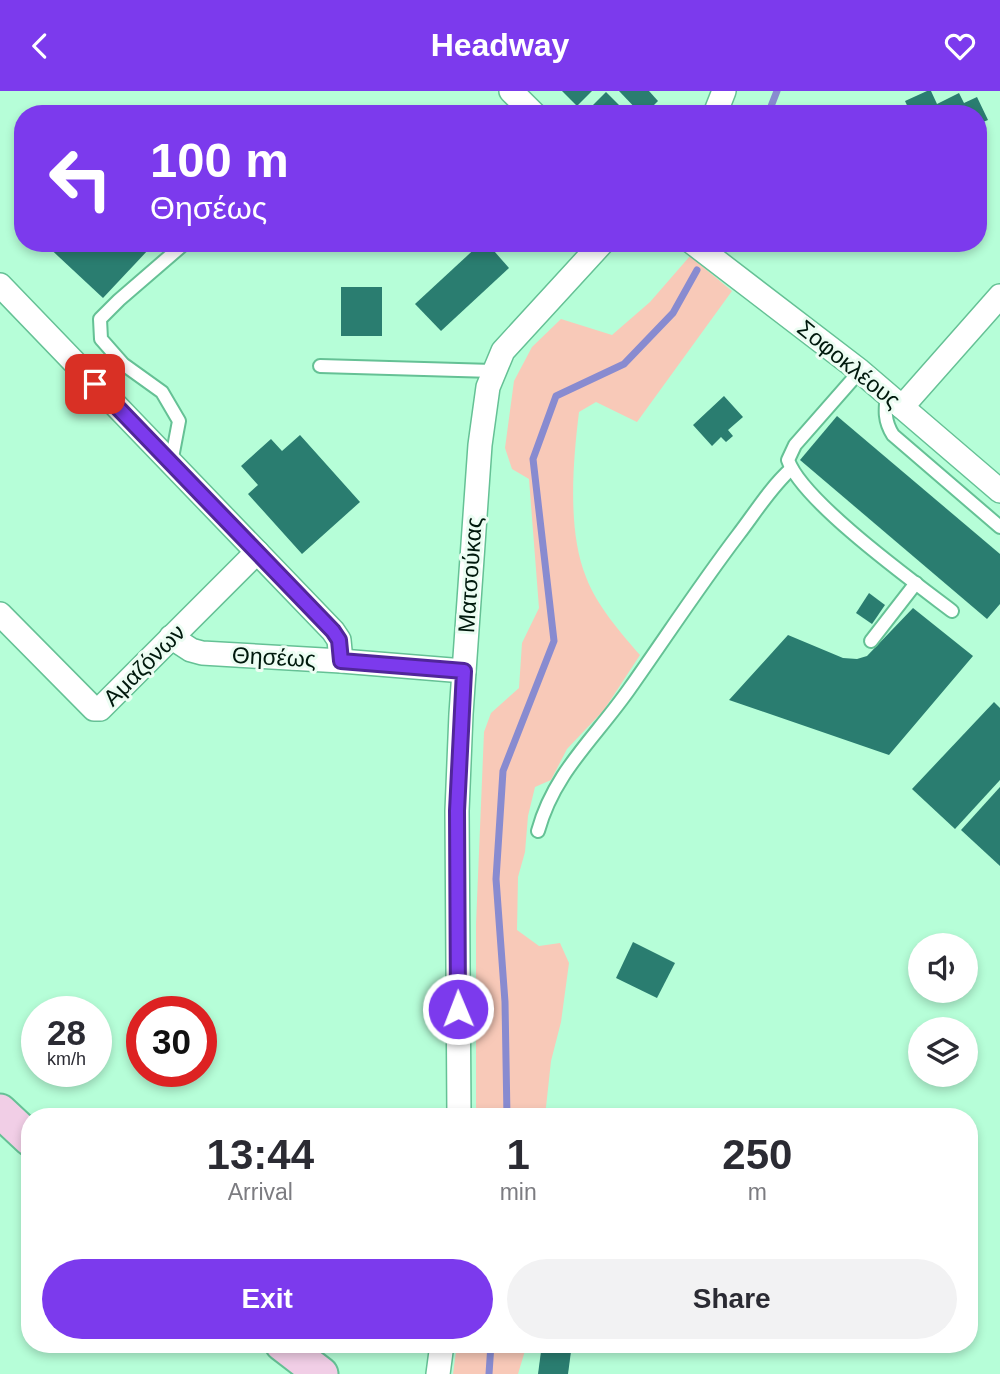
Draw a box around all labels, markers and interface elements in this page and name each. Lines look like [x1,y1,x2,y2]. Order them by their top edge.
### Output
icon: back [21,27,59,65]
text: Headway [431,27,569,63]
icon: heart [941,27,979,65]
icon: left [35,133,126,224]
text: 100 m [150,133,289,187]
text: Θησέως [150,190,267,226]
street label: Σοφοκλέους [792,315,906,413]
pin [65,354,125,414]
icon: arrive [76,365,114,403]
street label: Ματσούκας [453,516,487,634]
street label: Αμαζόνων [98,619,190,711]
street label: Θησέως [231,642,317,672]
map controls [908,933,978,1087]
button: sound [908,933,978,1003]
position arrow [421,972,495,1046]
speed limit sign: 30 [126,996,217,1087]
text: 28 [47,1013,86,1052]
button: layers [908,1017,978,1087]
text: km/h [47,1049,86,1069]
text: 13:44 [207,1131,314,1178]
text: 1 [506,1131,530,1178]
text: 250 [722,1131,792,1178]
text: Arrival [228,1179,293,1205]
text: min [500,1179,537,1205]
text: m [748,1179,767,1205]
button: Exit [42,1259,493,1339]
button: Share [507,1259,957,1339]

